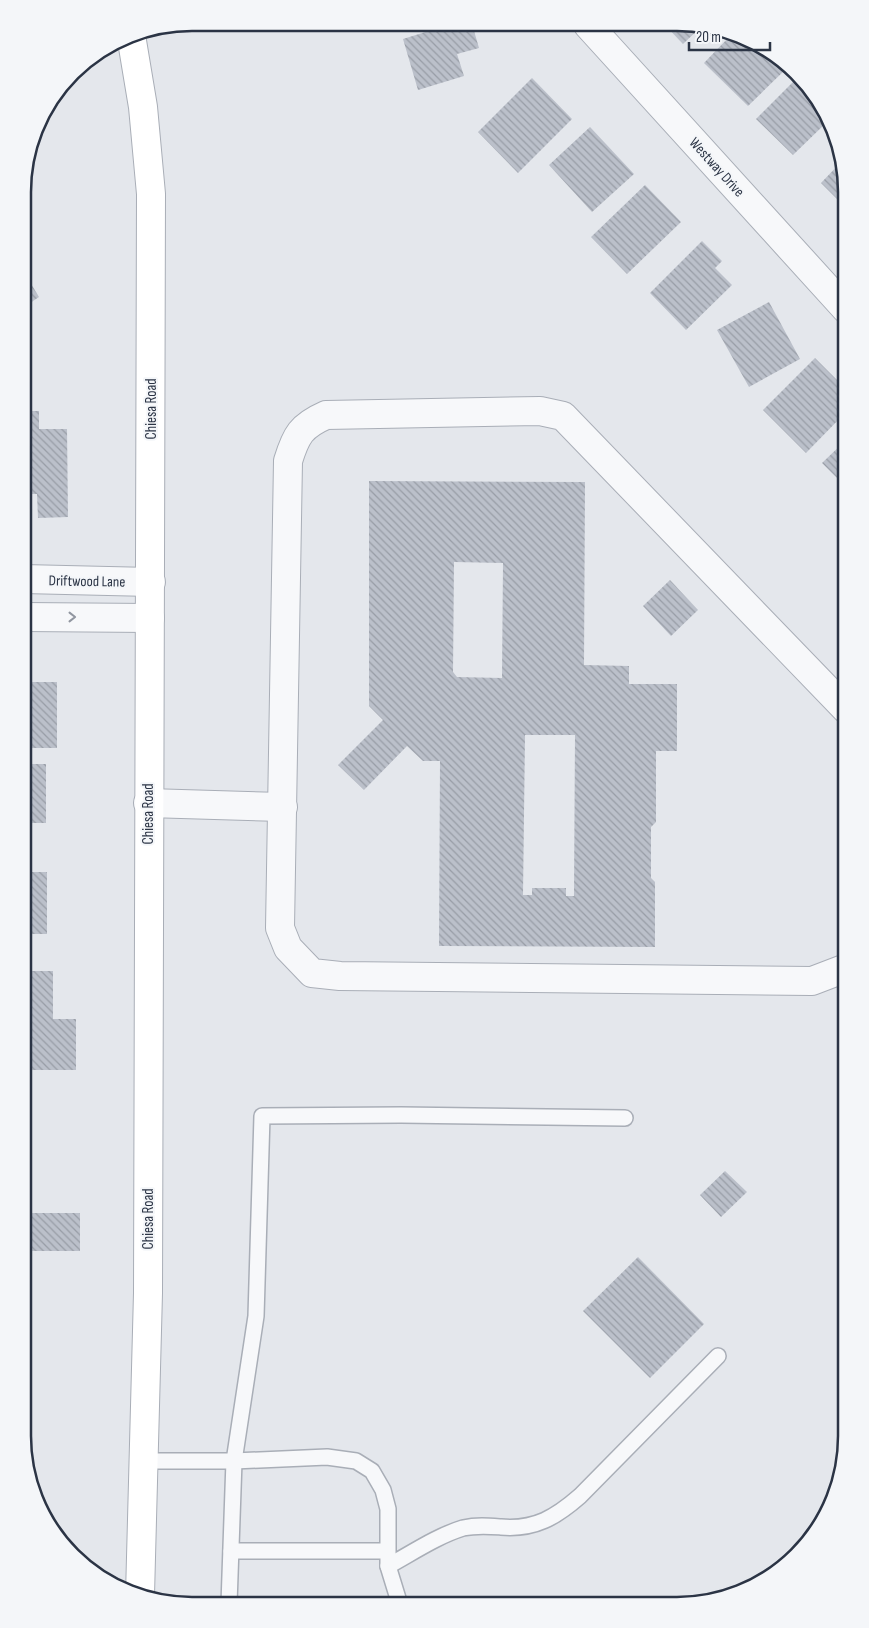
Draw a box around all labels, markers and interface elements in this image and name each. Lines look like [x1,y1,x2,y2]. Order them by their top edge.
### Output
scale bar [689,20,770,52]
text: 20 m [696,28,721,47]
street label: Westway Drive [685,134,748,201]
street label: Chiesa Road [142,379,161,440]
street label: Driftwood Lane [49,571,125,592]
one-way arrow [68,612,76,623]
street label: Chiesa Road [139,784,158,845]
street label: Chiesa Road [139,1189,158,1250]

